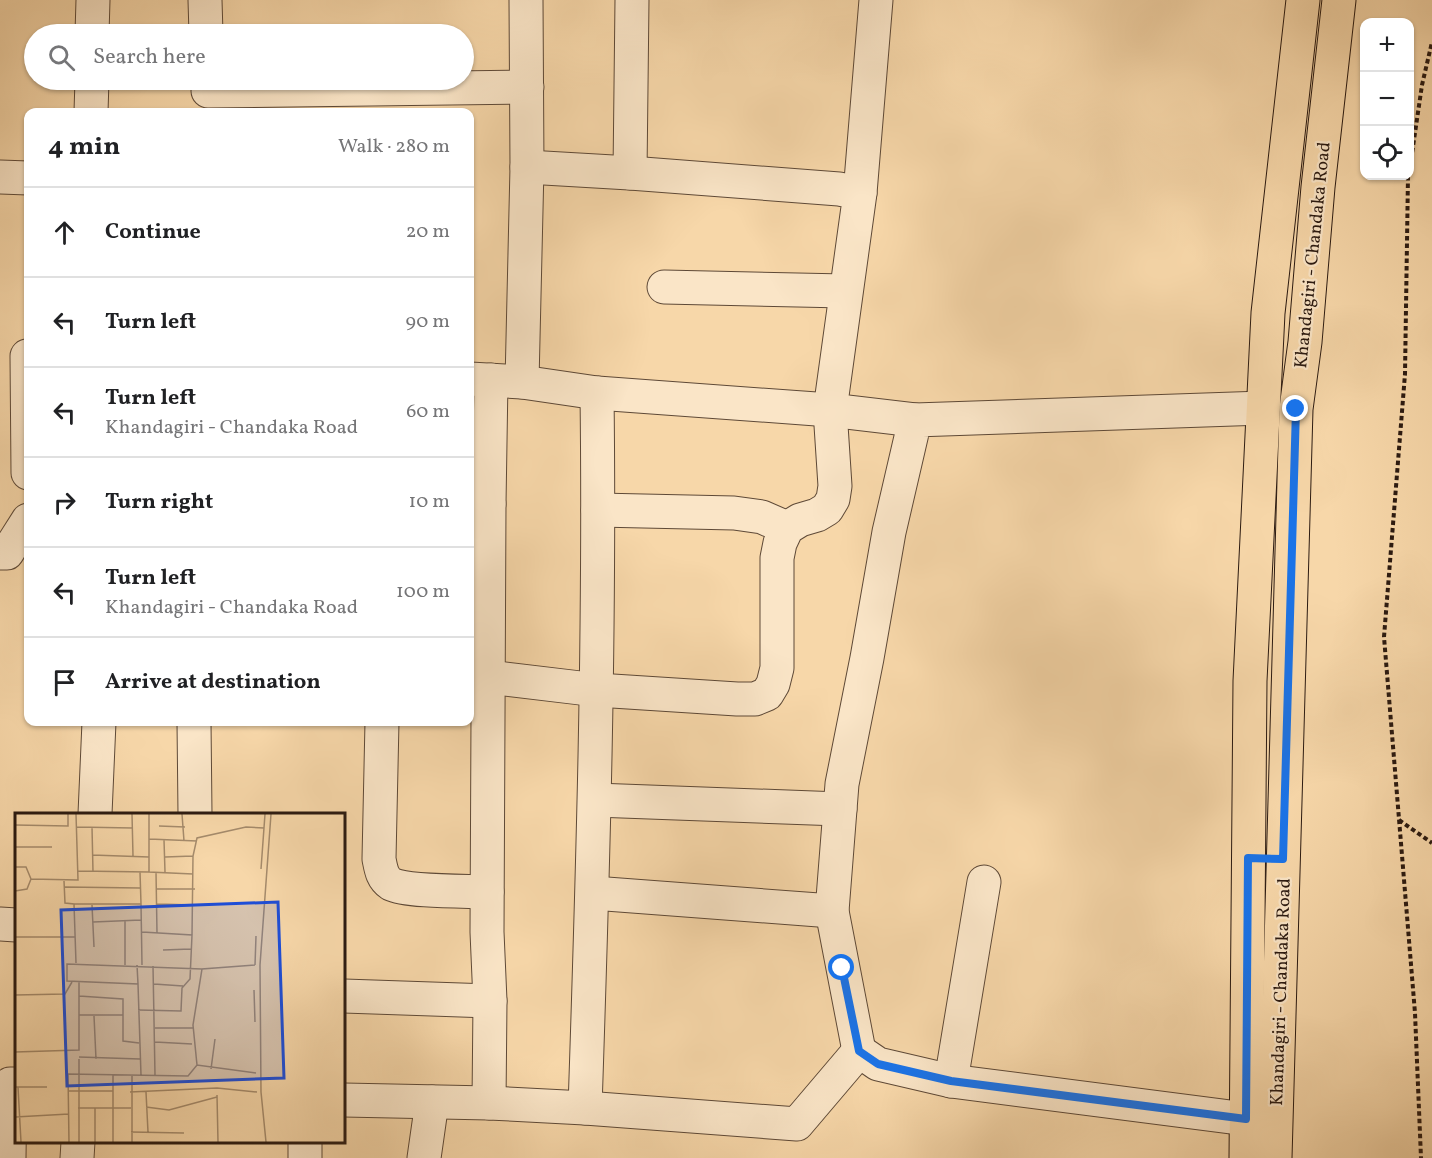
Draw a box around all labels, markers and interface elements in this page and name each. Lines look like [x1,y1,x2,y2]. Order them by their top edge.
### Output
map controls [1360,18,1414,180]
button: + [1360,18,1414,72]
search box [24,24,474,90]
icon: search [45,41,78,74]
text: Search here [93,42,206,73]
button: − [1360,72,1414,126]
button: locate [1360,126,1414,180]
text: 4 min [48,129,120,165]
text: Walk · 280 m [338,133,450,161]
street label: Khandagiri - Chandaka Road [1289,141,1338,370]
icon: ahead [48,216,81,249]
text: Continue [105,217,201,248]
text: 20 m [406,218,450,246]
icon: left [48,306,81,339]
text: Turn left [105,307,196,338]
text: 90 m [406,308,450,336]
text: Turn left [105,383,196,414]
route end [1282,395,1308,421]
icon: left [48,396,81,429]
text: 60 m [406,398,450,426]
text: Khandagiri - Chandaka Road [105,414,358,442]
icon: right [48,486,81,519]
text: Turn right [105,487,213,518]
text: 10 m [409,488,450,516]
text: Turn left [105,563,196,594]
icon: left [48,576,81,609]
text: 100 m [396,578,450,606]
text: Khandagiri - Chandaka Road [105,594,358,622]
icon: arrive [48,666,81,699]
text: Arrive at destination [105,667,321,698]
inset map [15,813,345,1143]
street label: Khandagiri - Chandaka Road [1265,878,1298,1106]
route start [828,954,854,980]

